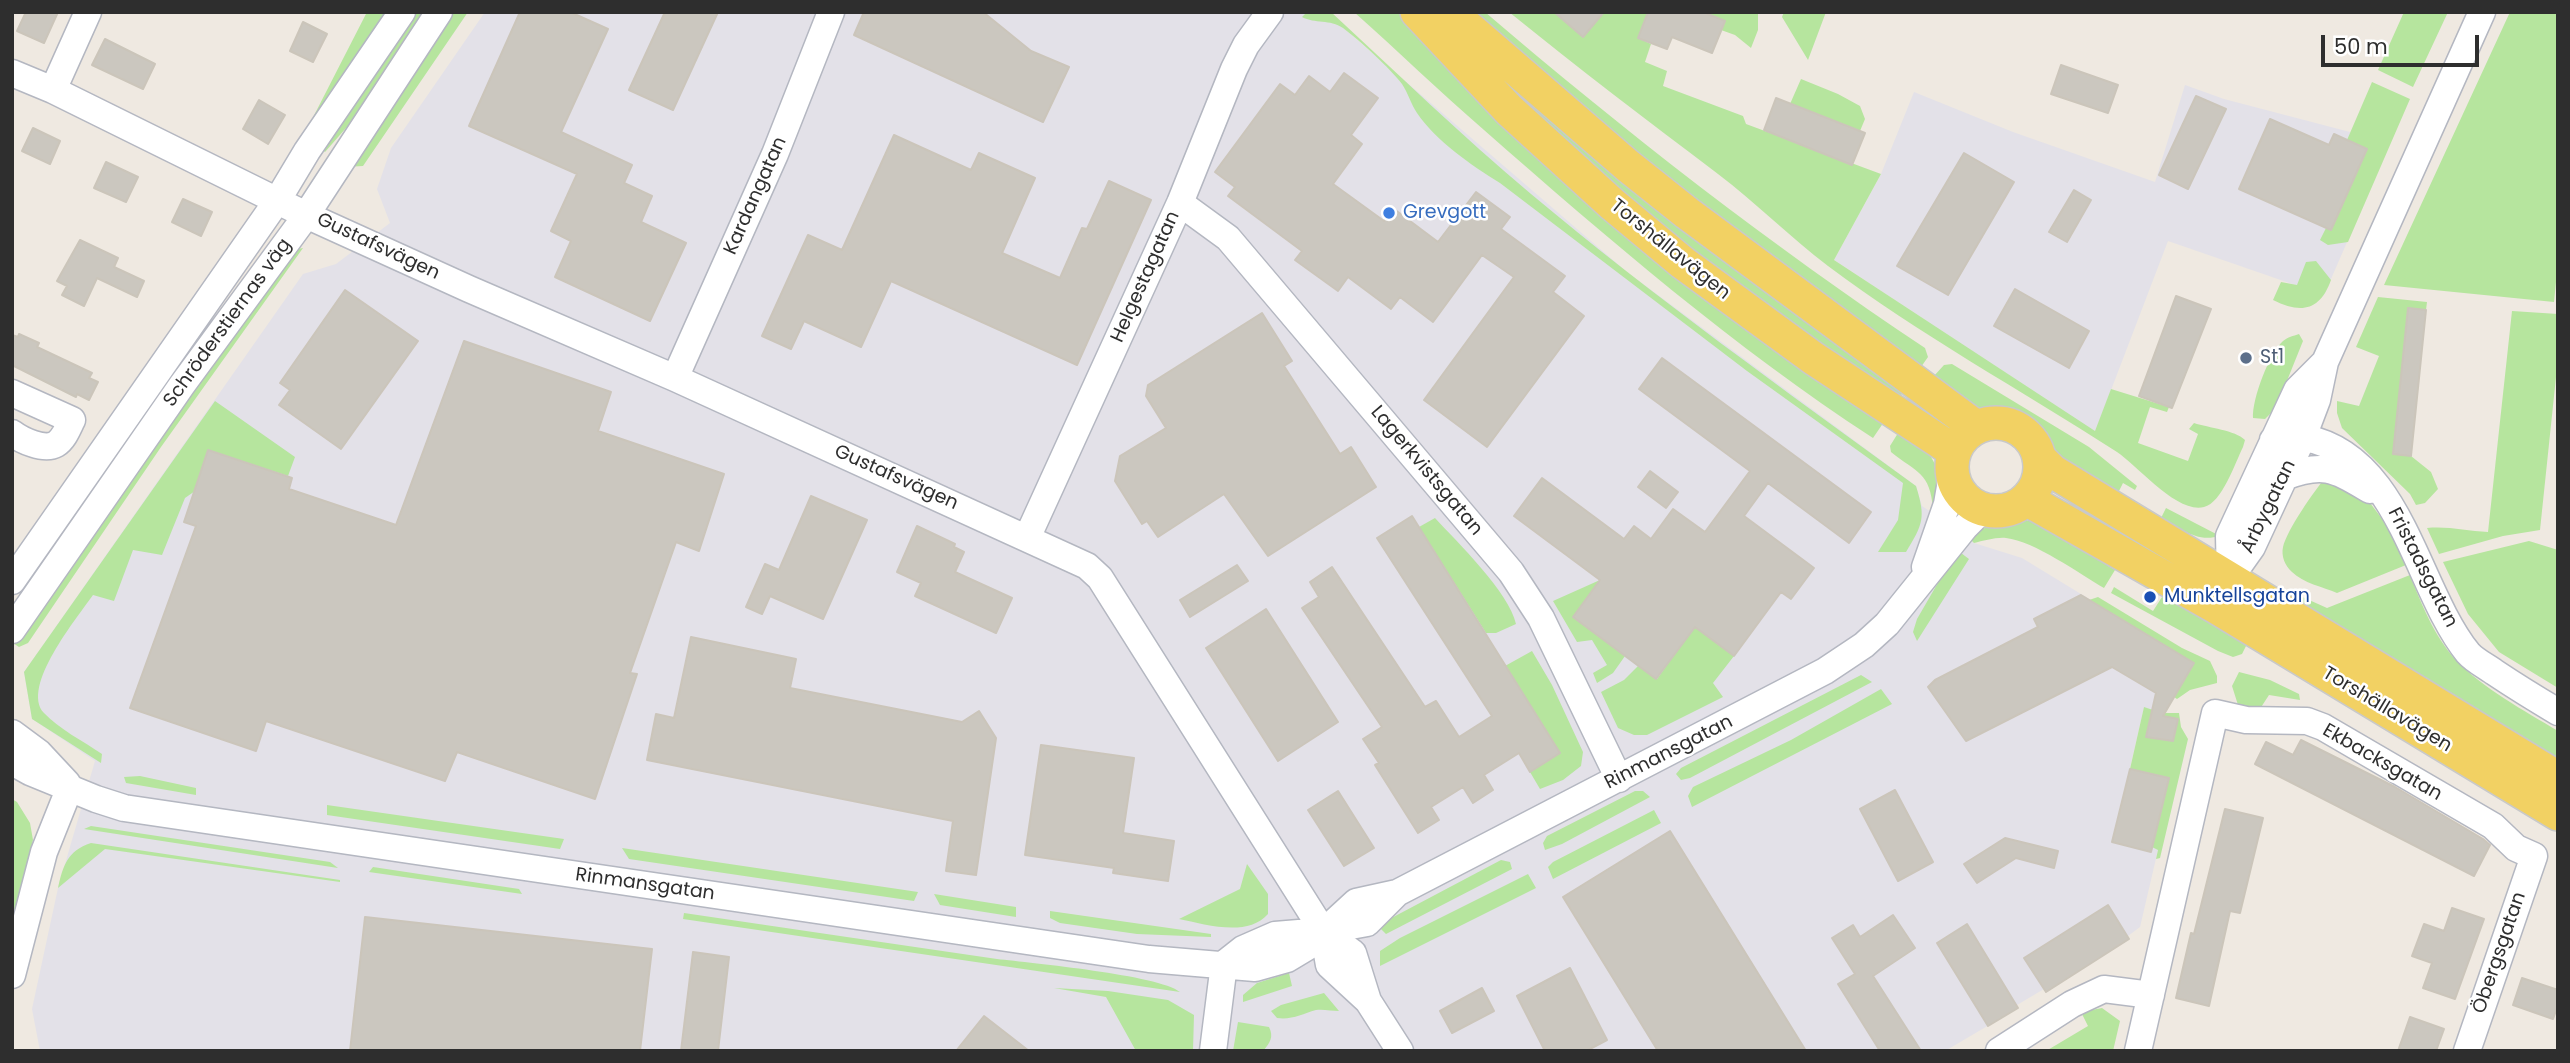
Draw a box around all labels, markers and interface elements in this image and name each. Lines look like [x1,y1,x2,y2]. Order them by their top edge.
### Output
scale bar [2325,21,2482,65]
text: 50 m [2334,32,2388,61]
street label: Kardangatan [720,133,792,259]
street label: Torshällavägen [1606,195,1734,305]
place label: Grevgott [1403,202,1486,224]
marker: Grevgott [1381,205,1397,221]
street label: Helgestagatan [1107,208,1185,346]
street label: Gustafsvägen [313,209,443,285]
street label: Schröderstiernas väg [159,234,297,412]
place label: St1 [2260,347,2284,369]
marker: St1 [2238,350,2254,366]
street label: Lagerkvistsgatan [1365,402,1487,540]
street label: Gustafsvägen [831,441,961,515]
street label: Årbygatan [2237,457,2301,557]
street label: Fristadsgatan [2382,504,2462,632]
place label: Munktellsgatan [2164,586,2310,608]
marker: Munktellsgatan [2142,589,2158,605]
street label: Torshällavägen [2318,662,2456,758]
street label: Rinmansgatan [1601,711,1737,795]
street label: Ekbacksgatan [2318,720,2446,806]
street label: Rinmansgatan [574,864,716,906]
street label: Öbergsgatan [2469,889,2531,1017]

